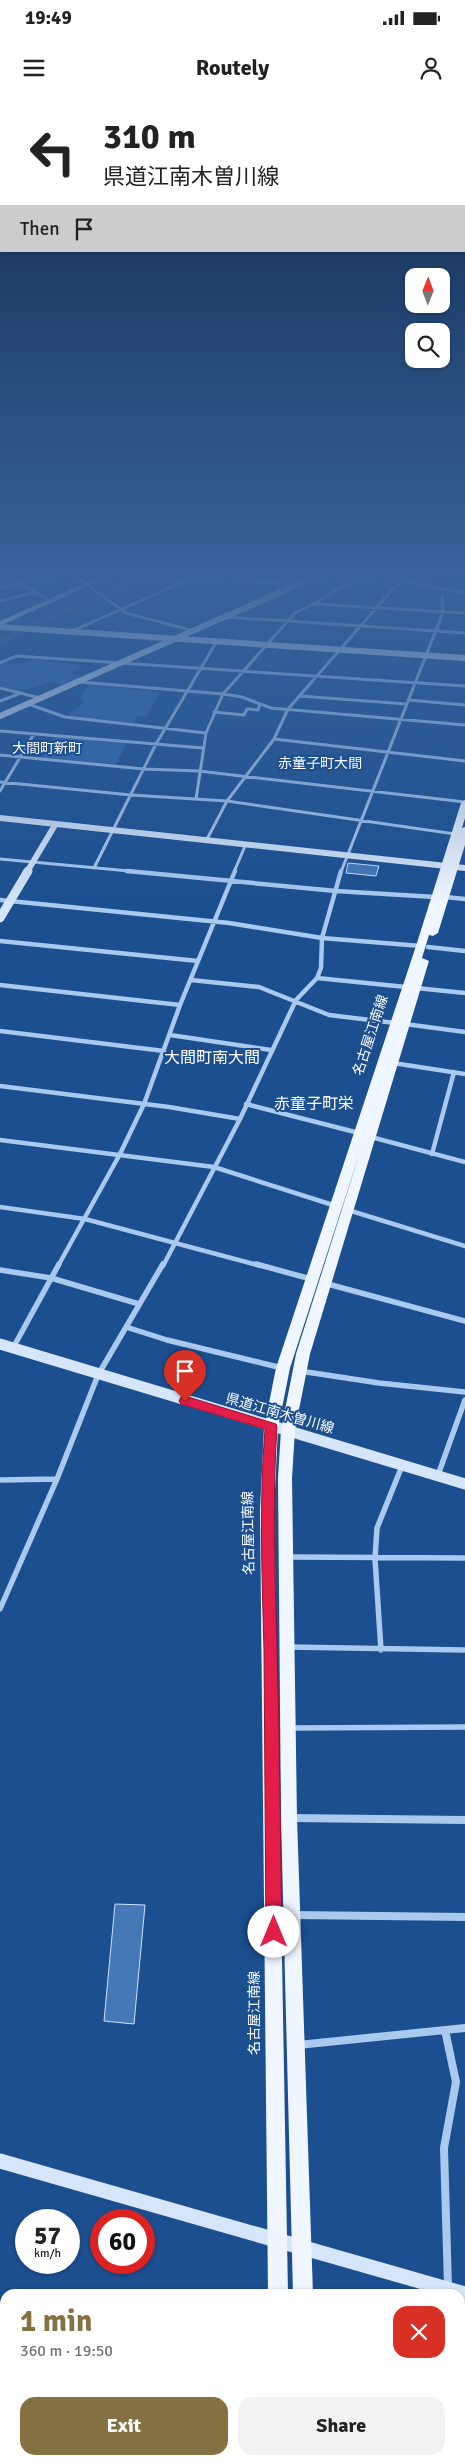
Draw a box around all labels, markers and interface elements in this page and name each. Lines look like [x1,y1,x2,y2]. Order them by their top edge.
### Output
text: 19:49 [25,6,72,30]
icon: menu [20,54,48,82]
text: Routely [196,54,269,81]
icon: person [417,54,445,82]
text: 310 m [103,115,196,158]
icon: left [20,120,85,185]
text: 県道江南木曽川線 [103,163,279,190]
icon: arrive [70,215,98,243]
text: Then [20,217,60,241]
north arrow [405,268,450,312]
map controls [405,268,450,368]
button: search [405,323,450,368]
district label: 大間町新町 [12,740,82,757]
district label: 赤童子町大間 [278,755,362,772]
street label: 名古屋江南線 [349,993,392,1078]
district label: 大間町南大間 [164,1048,260,1068]
district label: 赤童子町栄 [274,1094,354,1114]
pin [164,1350,206,1401]
icon: arrive [171,1357,199,1385]
street label: 県道江南木曽川線 [224,1390,336,1437]
street label: 名古屋江南線 [239,1491,258,1575]
position arrow [247,1905,299,1957]
street label: 名古屋江南線 [246,1971,263,2055]
speed limit sign: 60 [90,2209,155,2274]
text: 57 [34,2220,61,2251]
text: km/h [34,2246,61,2261]
text: 1 min [20,2303,92,2340]
button: close [393,2306,445,2358]
text: 360 m · 19:50 [20,2341,113,2361]
button: Exit [20,2397,228,2455]
button: Share [238,2397,445,2455]

